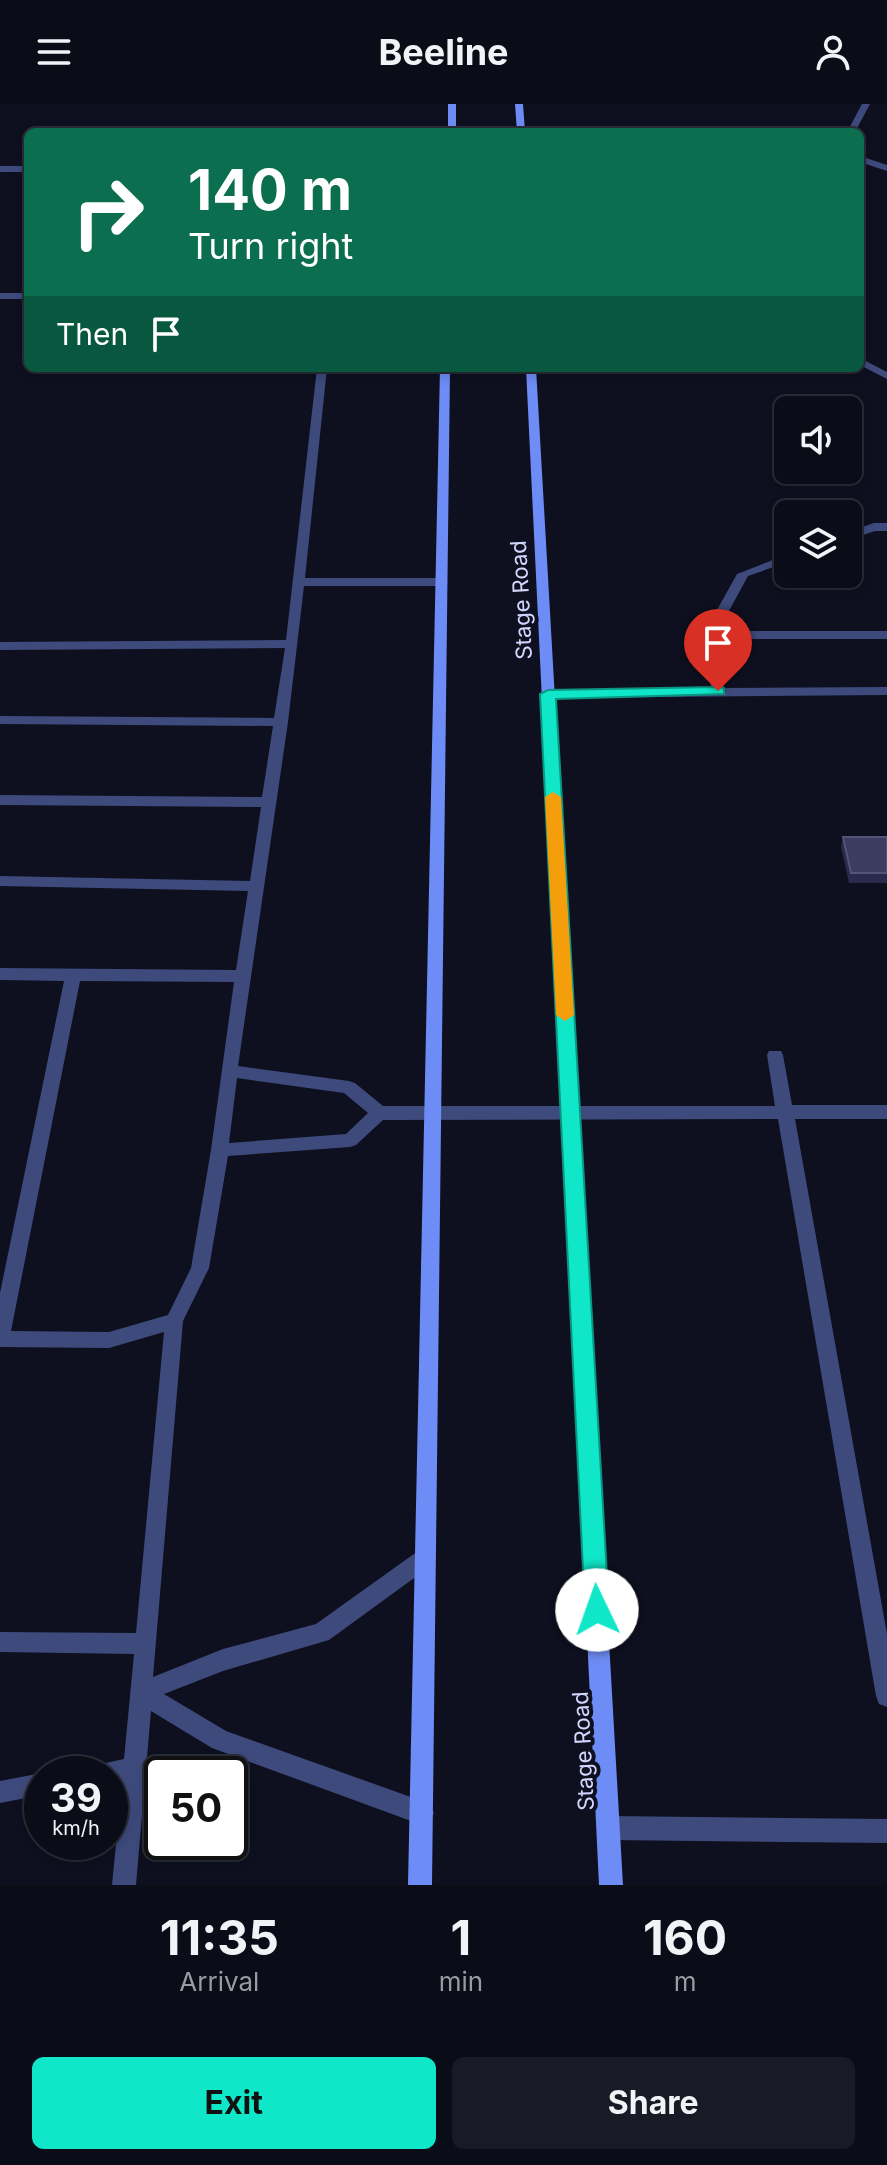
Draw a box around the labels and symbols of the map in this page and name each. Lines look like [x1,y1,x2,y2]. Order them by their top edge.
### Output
street label: Stage Road [505,540,537,660]
pin [684,609,752,691]
position arrow [555,1568,639,1652]
street label: Stage Road [567,1691,599,1811]
speed limit sign: 50 [144,1756,248,1860]

